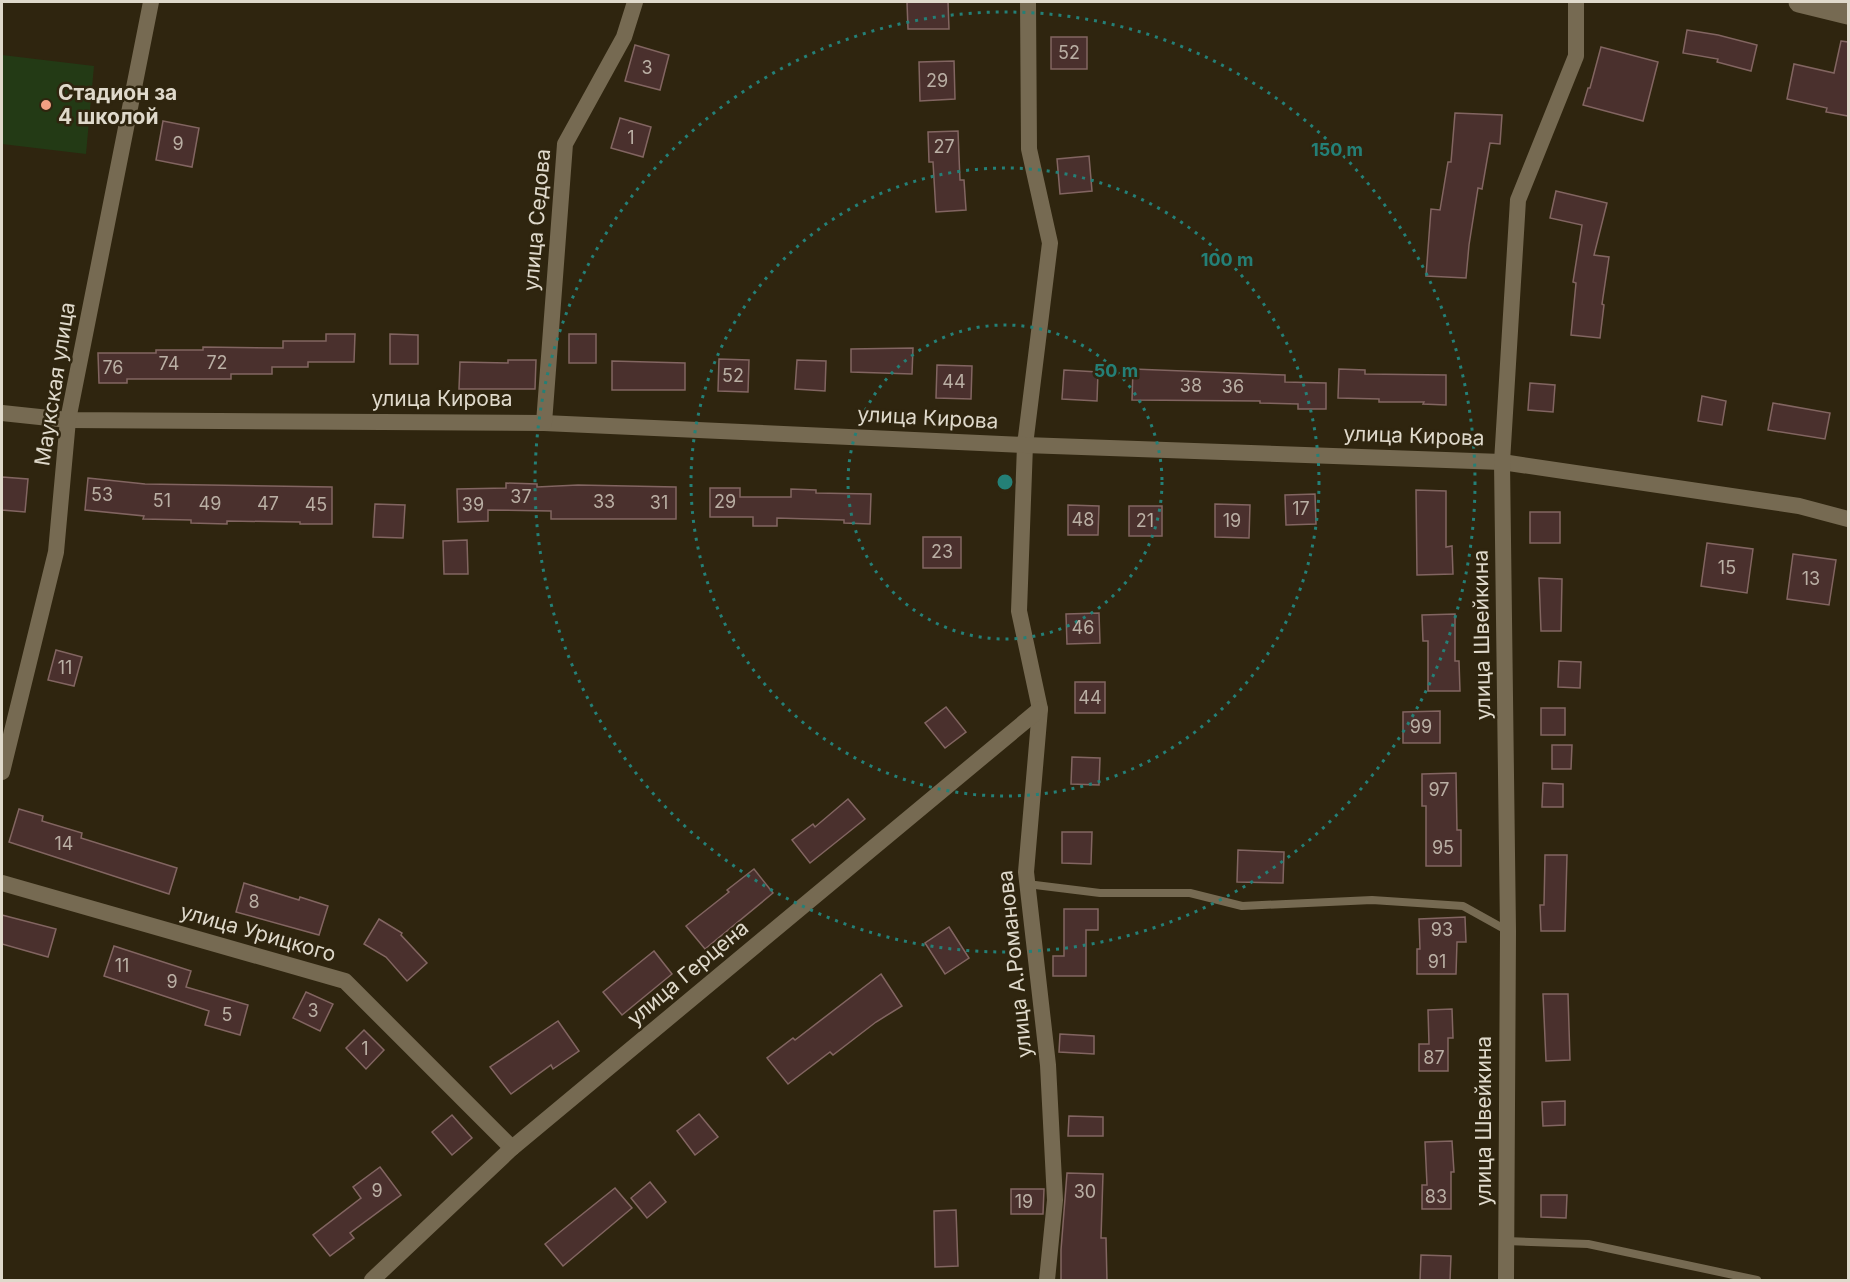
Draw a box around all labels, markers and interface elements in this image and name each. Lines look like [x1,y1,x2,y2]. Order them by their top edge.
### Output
house number: 52 [1058,42,1080,63]
house number: 3 [641,57,653,78]
house number: 29 [926,70,948,91]
place label: Стадион за 4 школой [58,80,177,129]
marker: Стадион за 4 школой [39,98,53,112]
house number: 1 [627,127,635,148]
house number: 9 [172,133,184,154]
house number: 27 [933,136,955,157]
text: 150 m [1311,139,1363,160]
street label: улица Седова [518,148,555,292]
text: 100 m [1201,249,1253,270]
street label: Маукская улица [29,300,80,468]
house number: 72 [206,352,228,373]
house number: 74 [159,353,179,374]
house number: 76 [102,357,124,378]
text: 50 m [1094,360,1138,381]
house number: 52 [722,365,744,386]
house number: 44 [942,371,966,392]
house number: 38 [1180,375,1202,396]
house number: 36 [1222,376,1244,397]
street label: улица Кирова [371,386,513,411]
street label: улица Кирова [857,401,999,434]
street label: улица Кирова [1343,421,1485,450]
centre of rings [995,472,1015,492]
house number: 53 [91,484,113,505]
house number: 37 [510,486,532,507]
house number: 51 [153,490,171,511]
house number: 33 [593,491,615,512]
house number: 29 [714,491,736,512]
house number: 31 [650,492,668,513]
house number: 49 [199,493,221,514]
house number: 47 [257,493,279,514]
house number: 45 [305,494,327,515]
house number: 39 [462,494,484,515]
house number: 17 [1292,498,1310,519]
house number: 48 [1072,509,1094,530]
house number: 21 [1136,510,1154,531]
house number: 19 [1223,510,1241,531]
house number: 23 [931,541,953,562]
street label: улица Швейкина [1468,550,1495,720]
house number: 15 [1718,557,1736,578]
house number: 13 [1802,568,1820,589]
house number: 46 [1072,617,1094,638]
house number: 11 [58,657,72,678]
house number: 44 [1078,687,1102,708]
house number: 99 [1410,716,1432,737]
house number: 97 [1429,779,1450,800]
house number: 14 [55,833,73,854]
house number: 95 [1432,837,1454,858]
street label: улица А.Романова [992,869,1037,1059]
house number: 8 [248,891,260,912]
street label: улица Урицкого [177,898,339,967]
street label: улица Герцена [622,915,753,1030]
house number: 93 [1431,919,1453,940]
house number: 91 [1428,951,1446,972]
house number: 11 [115,955,129,976]
house number: 9 [166,971,178,992]
house number: 3 [307,1000,319,1021]
house number: 5 [222,1004,232,1025]
street label: улица Швейкина [1471,1036,1496,1206]
house number: 1 [361,1038,369,1059]
house number: 87 [1423,1047,1445,1068]
house number: 9 [371,1180,383,1201]
house number: 30 [1074,1181,1096,1202]
house number: 83 [1425,1186,1447,1207]
house number: 19 [1015,1191,1033,1212]

